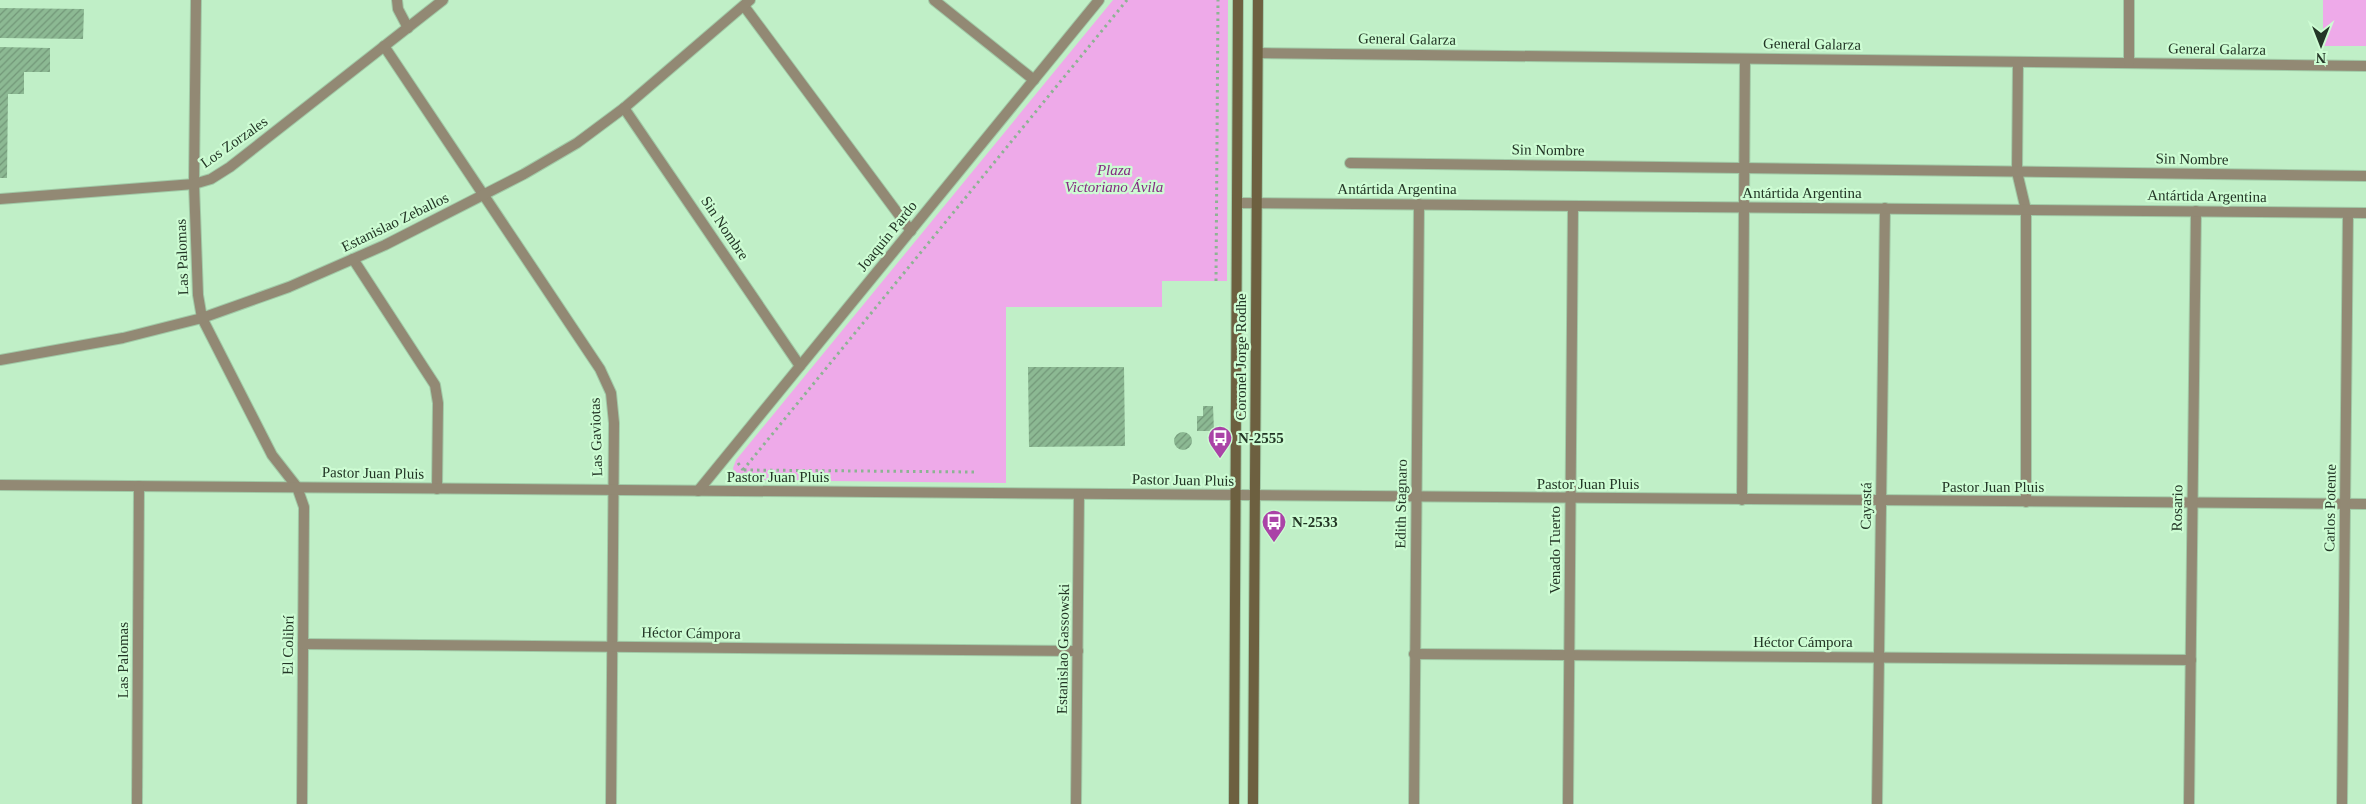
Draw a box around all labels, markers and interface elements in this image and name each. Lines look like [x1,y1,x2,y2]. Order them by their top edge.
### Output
north arrow [2296,20,2346,70]
street label: General Galarza [1358,30,1456,48]
street label: General Galarza [1763,35,1861,53]
street label: General Galarza [2168,40,2266,58]
text: N [2316,50,2326,65]
street label: Los Zorzales [198,113,271,171]
street label: Sin Nombre [1511,141,1585,159]
street label: Sin Nombre [2155,150,2229,168]
park label: Plaza Victoriano Ávila [1065,162,1163,195]
street label: Antártida Argentina [1337,181,1457,197]
street label: Antártida Argentina [1742,185,1862,201]
street label: Antártida Argentina [2147,187,2267,205]
street label: Estanislao Zeballos [339,189,451,255]
street label: Sin Nombre [698,193,752,263]
street label: Joaquín Pardo [854,198,920,274]
street label: Las Palomas [173,218,191,295]
street label: Coronel Jorge Rodhe [1233,293,1249,421]
street label: Las Gaviotas [587,397,605,477]
bus stop icon: N-2555 [1207,425,1233,459]
place label: N-2555 [1238,430,1284,446]
street label: Edith Stagnaro [1392,459,1410,549]
street label: Pastor Juan Pluis [322,464,425,482]
street label: Carlos Potente [2321,464,2339,552]
street label: Pastor Juan Pluis [727,469,829,485]
street label: Pastor Juan Pluis [1132,471,1235,489]
street label: Pastor Juan Pluis [1537,476,1639,492]
street label: Pastor Juan Pluis [1942,479,2044,495]
street label: Cayastá [1858,482,1874,530]
street label: Rosario [2169,485,2185,531]
street label: Venado Tuerto [1547,506,1563,594]
bus stop icon: N-2533 [1261,509,1287,543]
place label: N-2533 [1292,514,1338,530]
street label: Estanislao Gassowski [1054,584,1072,714]
street label: El Colibrí [279,615,297,675]
street label: Las Palomas [115,622,131,698]
street label: Héctor Cámpora [641,624,741,642]
street label: Héctor Cámpora [1753,634,1853,650]

